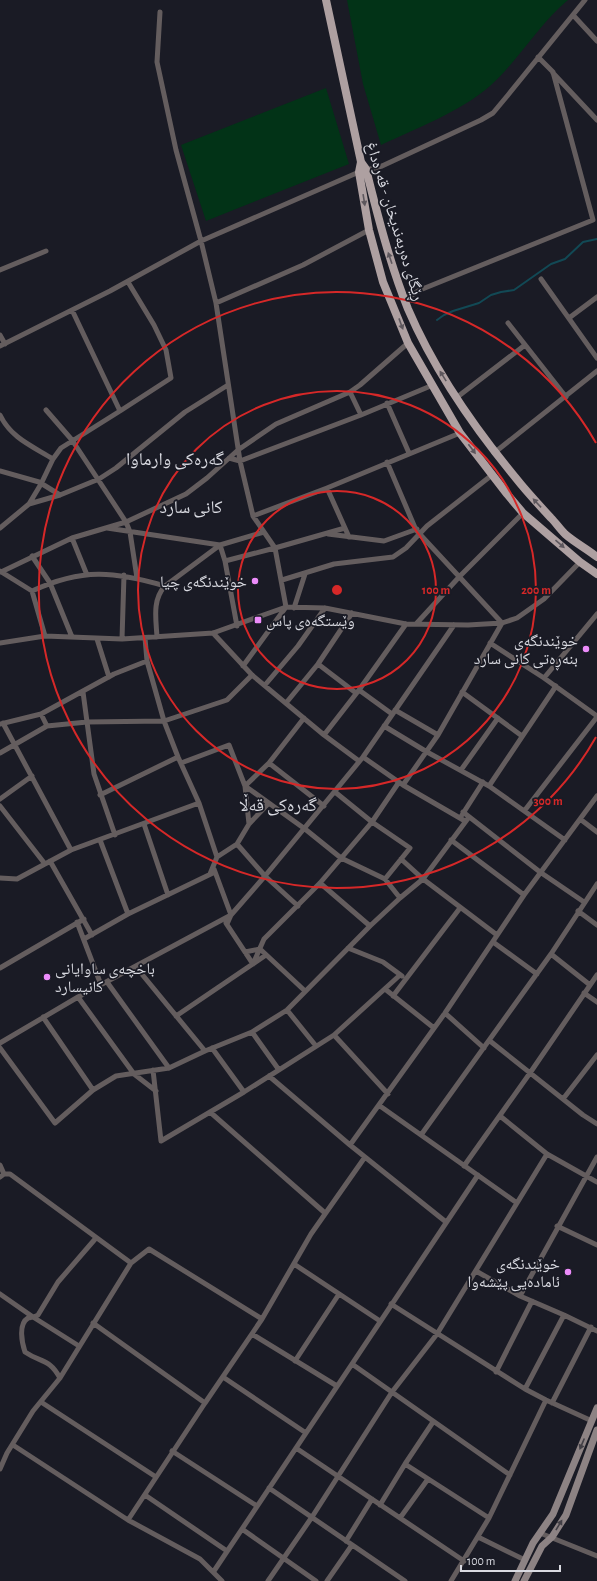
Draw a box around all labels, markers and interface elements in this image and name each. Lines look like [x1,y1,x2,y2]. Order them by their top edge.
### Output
street label: ڕێگای دەربەندیخان - قەرەداغ [359,140,427,304]
one-way arrow [361,194,367,206]
one-way arrow [387,252,393,264]
one-way arrow [398,319,404,331]
one-way arrow [439,371,447,382]
one-way arrow [468,444,476,454]
district label: گەرەکی وارماوا [126,451,224,470]
one-way arrow [532,498,542,508]
district label: کانی سارد [159,499,223,518]
one-way arrow [554,540,565,549]
place label: خوێندنگەی چیا [160,574,247,592]
marker: خوێندنگەی چیا [250,576,260,586]
centre of rings [330,583,344,597]
text: 100 m [422,584,450,596]
text: 200 m [521,584,551,596]
place label: وێستگەەی پاس [266,613,355,631]
marker: وێستگەەی پاس [253,615,263,625]
place label: خوێندنگەی بنەڕەتی کانی سارد [474,633,578,671]
marker: خوێندنگەی بنەڕەتی کانی سارد [581,644,591,654]
district label: گەرەکی قەڵا [239,793,317,816]
text: 300 m [533,795,563,807]
place label: باخچەی ساوایانی کانیسارد [55,961,155,996]
marker: باخچەی ساوایانی کانیسارد [42,972,52,982]
place label: خوێندنگەی ئامادەیی پێشەوا [468,1256,560,1292]
marker: خوێندنگەی ئامادەیی پێشەوا [563,1267,573,1277]
one-way arrow [579,1439,585,1451]
one-way arrow [556,1519,563,1531]
scale bar [461,1547,560,1573]
text: 100 m [467,1555,495,1567]

